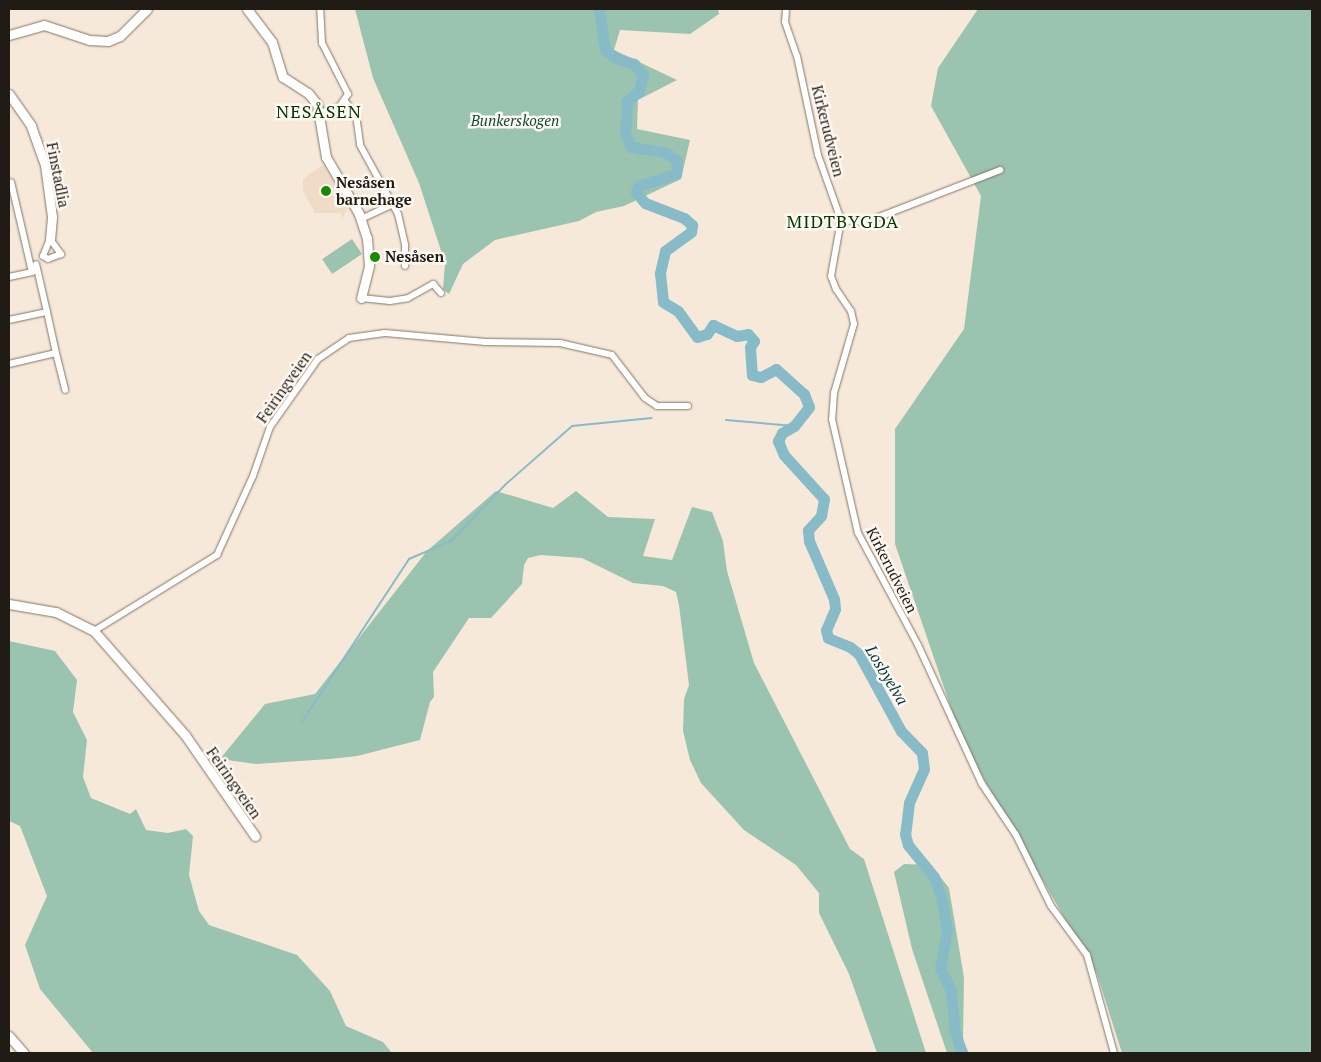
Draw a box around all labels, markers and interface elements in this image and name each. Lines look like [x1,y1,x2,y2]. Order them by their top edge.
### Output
street label: Kirkerudveien [808,83,848,179]
district label: NESÅSEN [275,100,363,122]
park label: Bunkerskogen [471,112,559,130]
street label: Finstadlia [43,141,73,209]
place label: Nesåsen barnehage [336,173,412,208]
marker: Nesåsen barnehage [320,185,332,197]
district label: MIDTBYGDA [785,210,901,232]
place label: Nesåsen [385,248,444,266]
marker: Nesåsen [369,251,381,263]
street label: Feiringveien [253,348,315,426]
street label: Kirkerudveien [863,524,921,616]
water label: Losbyelva [862,642,912,708]
street label: Feiringveien [203,744,265,822]

